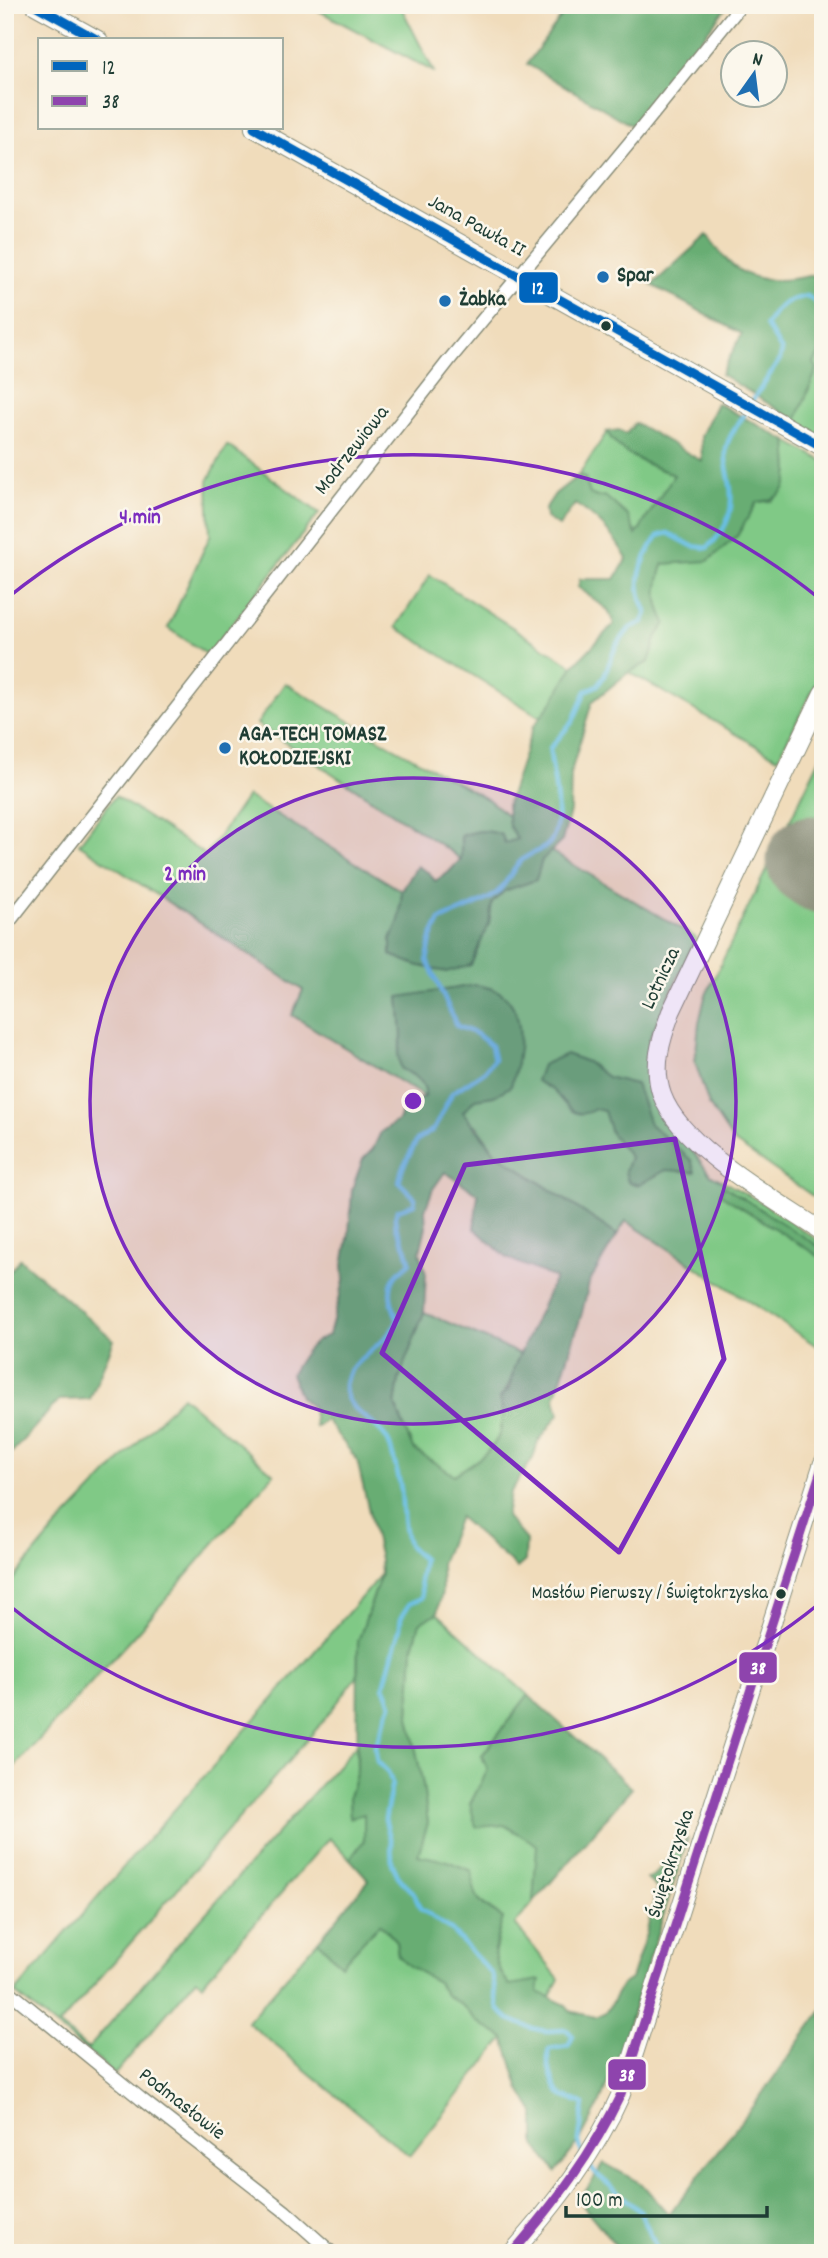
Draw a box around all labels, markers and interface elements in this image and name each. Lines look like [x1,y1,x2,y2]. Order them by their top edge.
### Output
legend [38,38,284,130]
north arrow [720,38,790,108]
text: N [749,47,765,75]
text: 12 [102,55,116,85]
text: 38 [102,89,120,119]
street label: Jana Pawła II [422,188,531,266]
place label: Spar [617,262,655,292]
marker: Spar [595,269,611,285]
line badge: 12 [518,271,559,304]
text: 12 [532,277,544,304]
place label: Żabka [459,286,507,316]
marker: Żabka [437,293,453,309]
unlabelled marker [599,319,613,333]
street label: Modrzewiowa [308,399,398,502]
text: 4 min [119,504,161,534]
place label: AGA-TECH TOMASZ KOŁODZIEJSKI [239,721,387,775]
marker: AGA-TECH TOMASZ KOŁODZIEJSKI [217,740,233,756]
text: 2 min [164,861,206,891]
street label: Lotnicza [635,942,690,1015]
centre of rings [401,1089,425,1113]
place label: Masłów Pierwszy / Świętokrzyska [532,1581,769,1608]
marker: Masłów Pierwszy / Świętokrzyska [774,1587,788,1601]
line badge: 38 [738,1651,778,1684]
text: 38 [750,1657,766,1684]
street label: Świętokrzyska [640,1805,704,1922]
line badge: 38 [607,2058,647,2091]
street label: Podmasłowie [131,2061,231,2149]
text: 38 [619,2064,635,2091]
scale bar [566,2174,767,2218]
text: 100 m [576,2187,623,2217]

